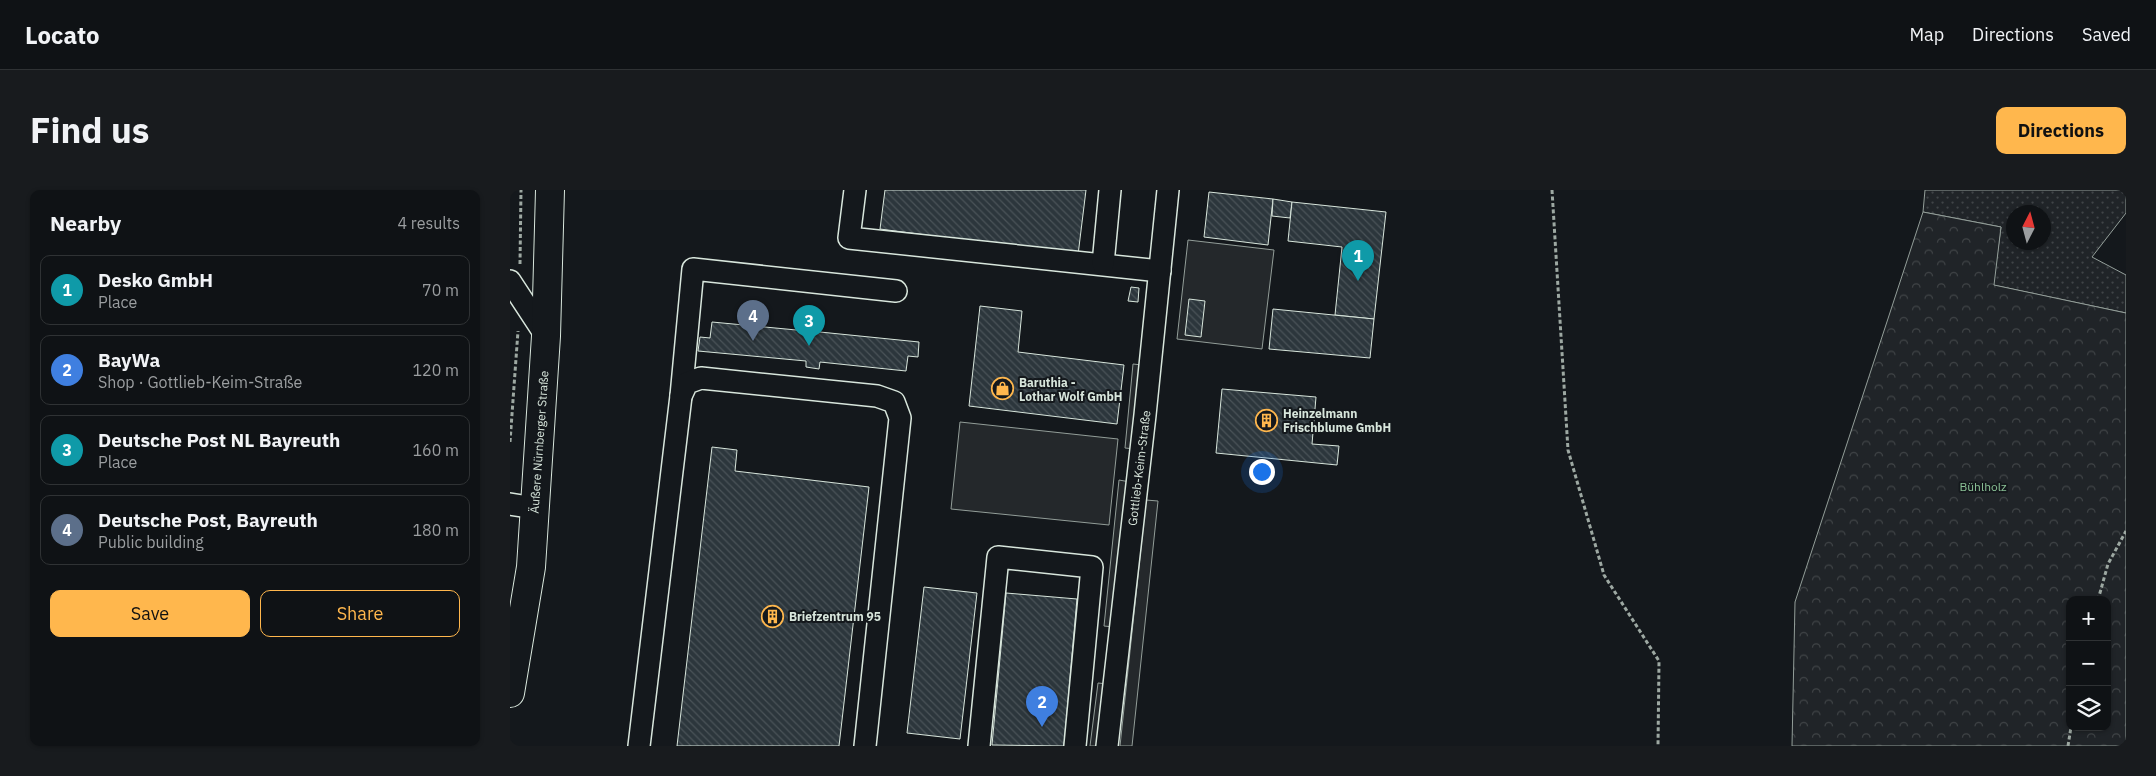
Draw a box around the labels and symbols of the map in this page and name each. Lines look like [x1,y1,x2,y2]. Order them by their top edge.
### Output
north arrow [2006,205,2051,250]
pin: 1 [1342,240,1374,281]
pin: 4 [737,300,769,341]
pin: 3 [793,305,825,346]
street label: Äußere Nürnberger Straße [527,370,551,514]
place label: Baruthia - Lothar Wolf GmbH [1019,375,1122,404]
shop icon: Baruthia - Lothar Wolf GmbH [991,377,1015,401]
place label: Heinzelmann Frischblume GmbH [1283,406,1391,435]
building icon: Heinzelmann Frischblume GmbH [1255,408,1279,432]
street label: Gottlieb-Keim-Straße [1124,409,1154,527]
your location [1249,459,1275,485]
park label: Bühlholz [1959,479,2007,494]
building icon: Briefzentrum 95 [761,604,785,628]
place label: Briefzentrum 95 [789,609,881,624]
pin: 2 [1026,686,1058,727]

